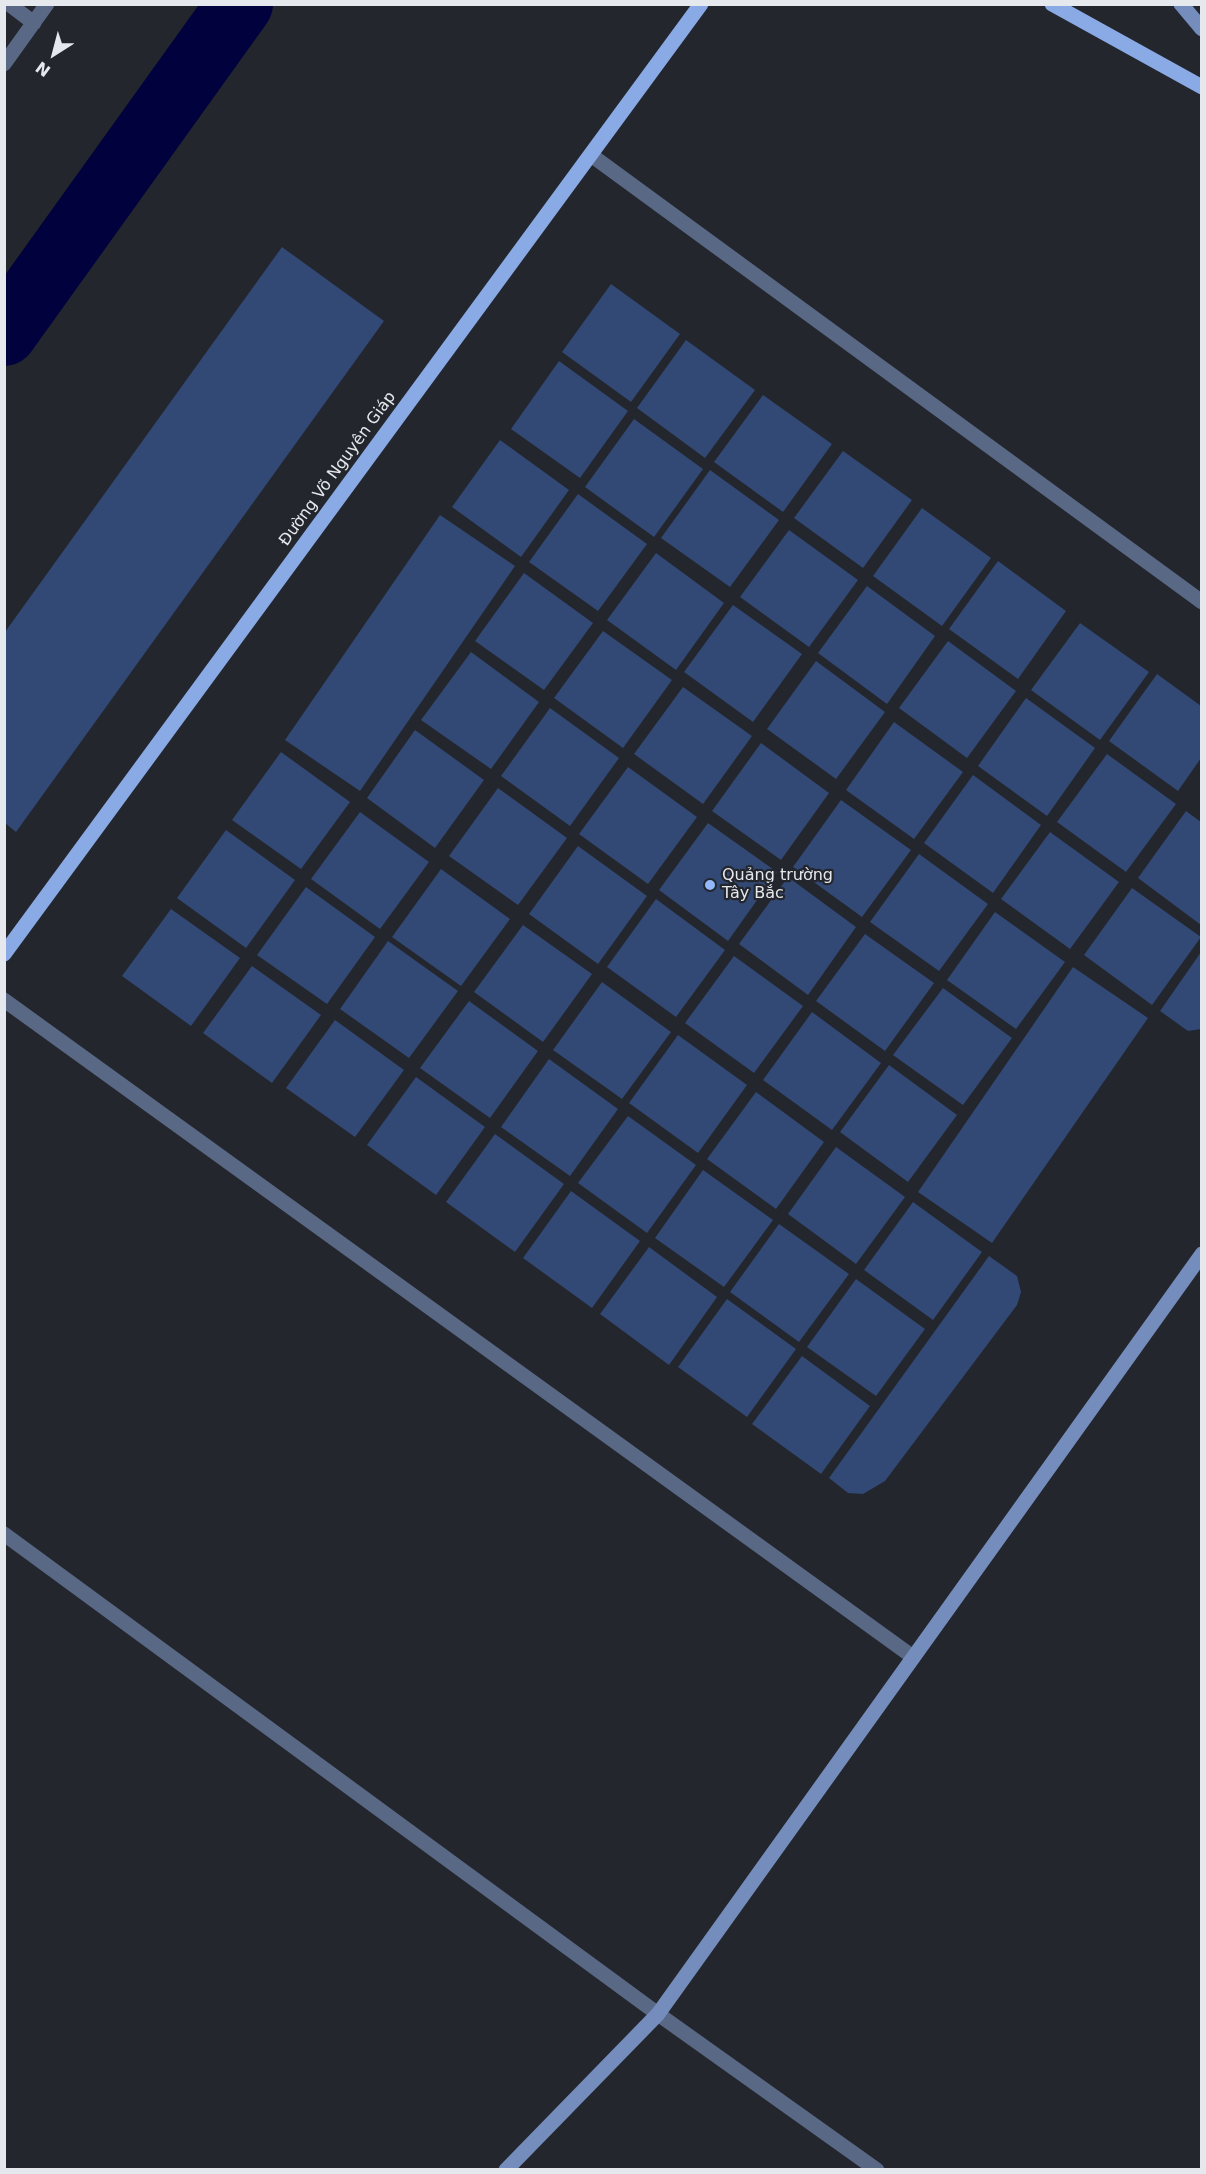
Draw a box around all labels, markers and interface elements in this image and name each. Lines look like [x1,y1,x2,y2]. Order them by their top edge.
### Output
north arrow [24,24,84,84]
text: N [32,57,54,81]
street label: Đường Võ Nguyên Giáp [276,388,400,550]
place label: Quảng trường Tây Bắc [722,866,833,904]
marker: Quảng trường Tây Bắc [703,878,717,892]

